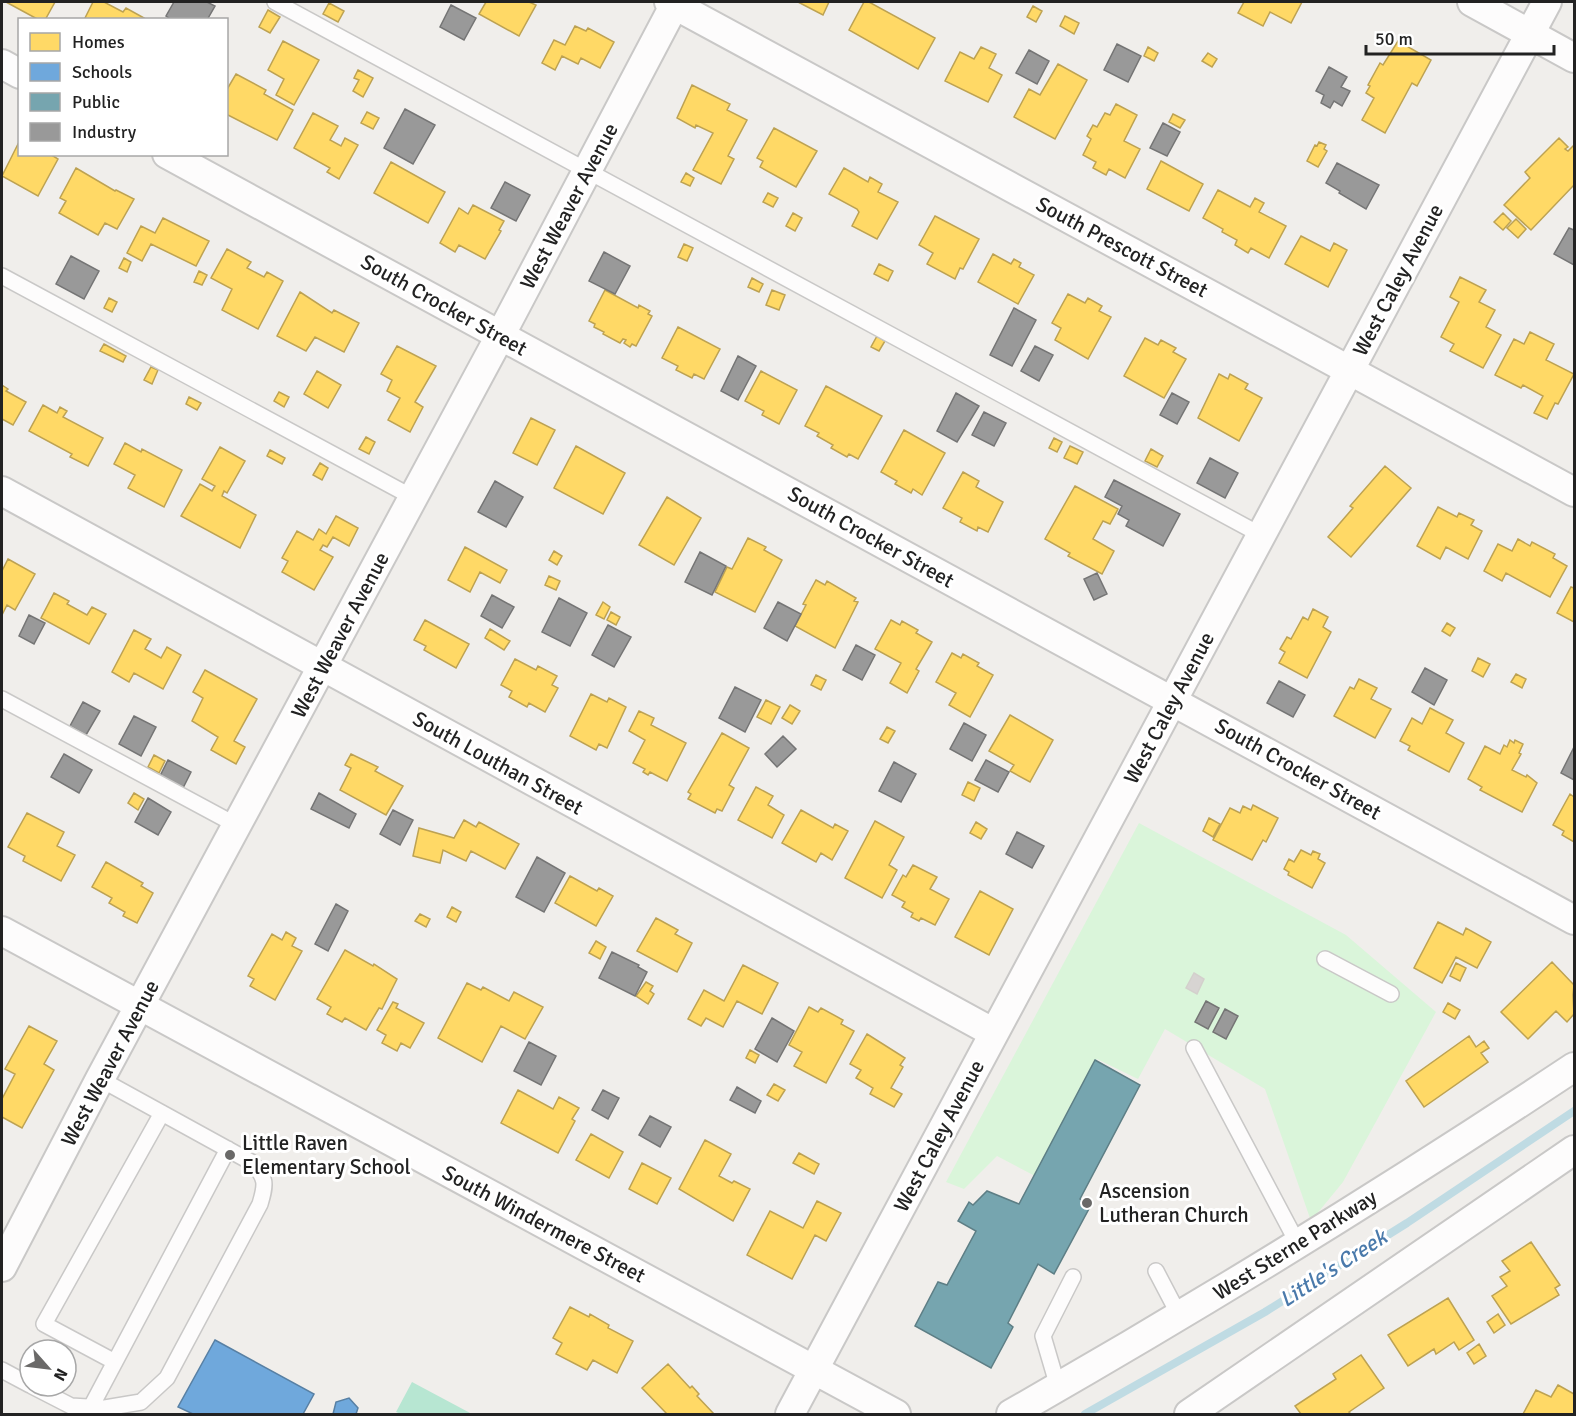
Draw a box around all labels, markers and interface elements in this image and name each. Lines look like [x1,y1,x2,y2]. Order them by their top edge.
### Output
legend [18,18,228,156]
scale bar [1366,18,1554,56]
text: 50 m [1375,28,1413,50]
text: Homes [72,31,125,53]
text: Schools [72,61,132,83]
text: Public [72,91,120,113]
street label: West Weaver Avenue [514,119,624,293]
text: Industry [72,121,137,143]
street label: South Prescott Street [1032,191,1212,303]
street label: West Caley Avenue [1347,200,1449,360]
street label: South Crocker Street [356,249,532,361]
street label: South Crocker Street [783,481,959,593]
street label: West Weaver Avenue [285,548,395,722]
street label: West Caley Avenue [1118,628,1220,788]
street label: South Louthan Street [408,705,588,821]
street label: South Crocker Street [1210,713,1386,825]
street label: West Weaver Avenue [55,976,165,1150]
street label: West Caley Avenue [888,1056,990,1216]
place label: Little Raven Elementary School [242,1130,411,1180]
marker: Little Raven Elementary School [223,1148,237,1162]
street label: South Windermere Street [438,1159,650,1289]
place label: Ascension Lutheran Church [1099,1178,1249,1228]
street label: West Sterne Parkway [1208,1184,1382,1306]
marker: Ascension Lutheran Church [1080,1196,1094,1210]
water label: Little's Creek [1274,1222,1393,1313]
north arrow [18,1338,78,1398]
text: N [49,1365,72,1384]

